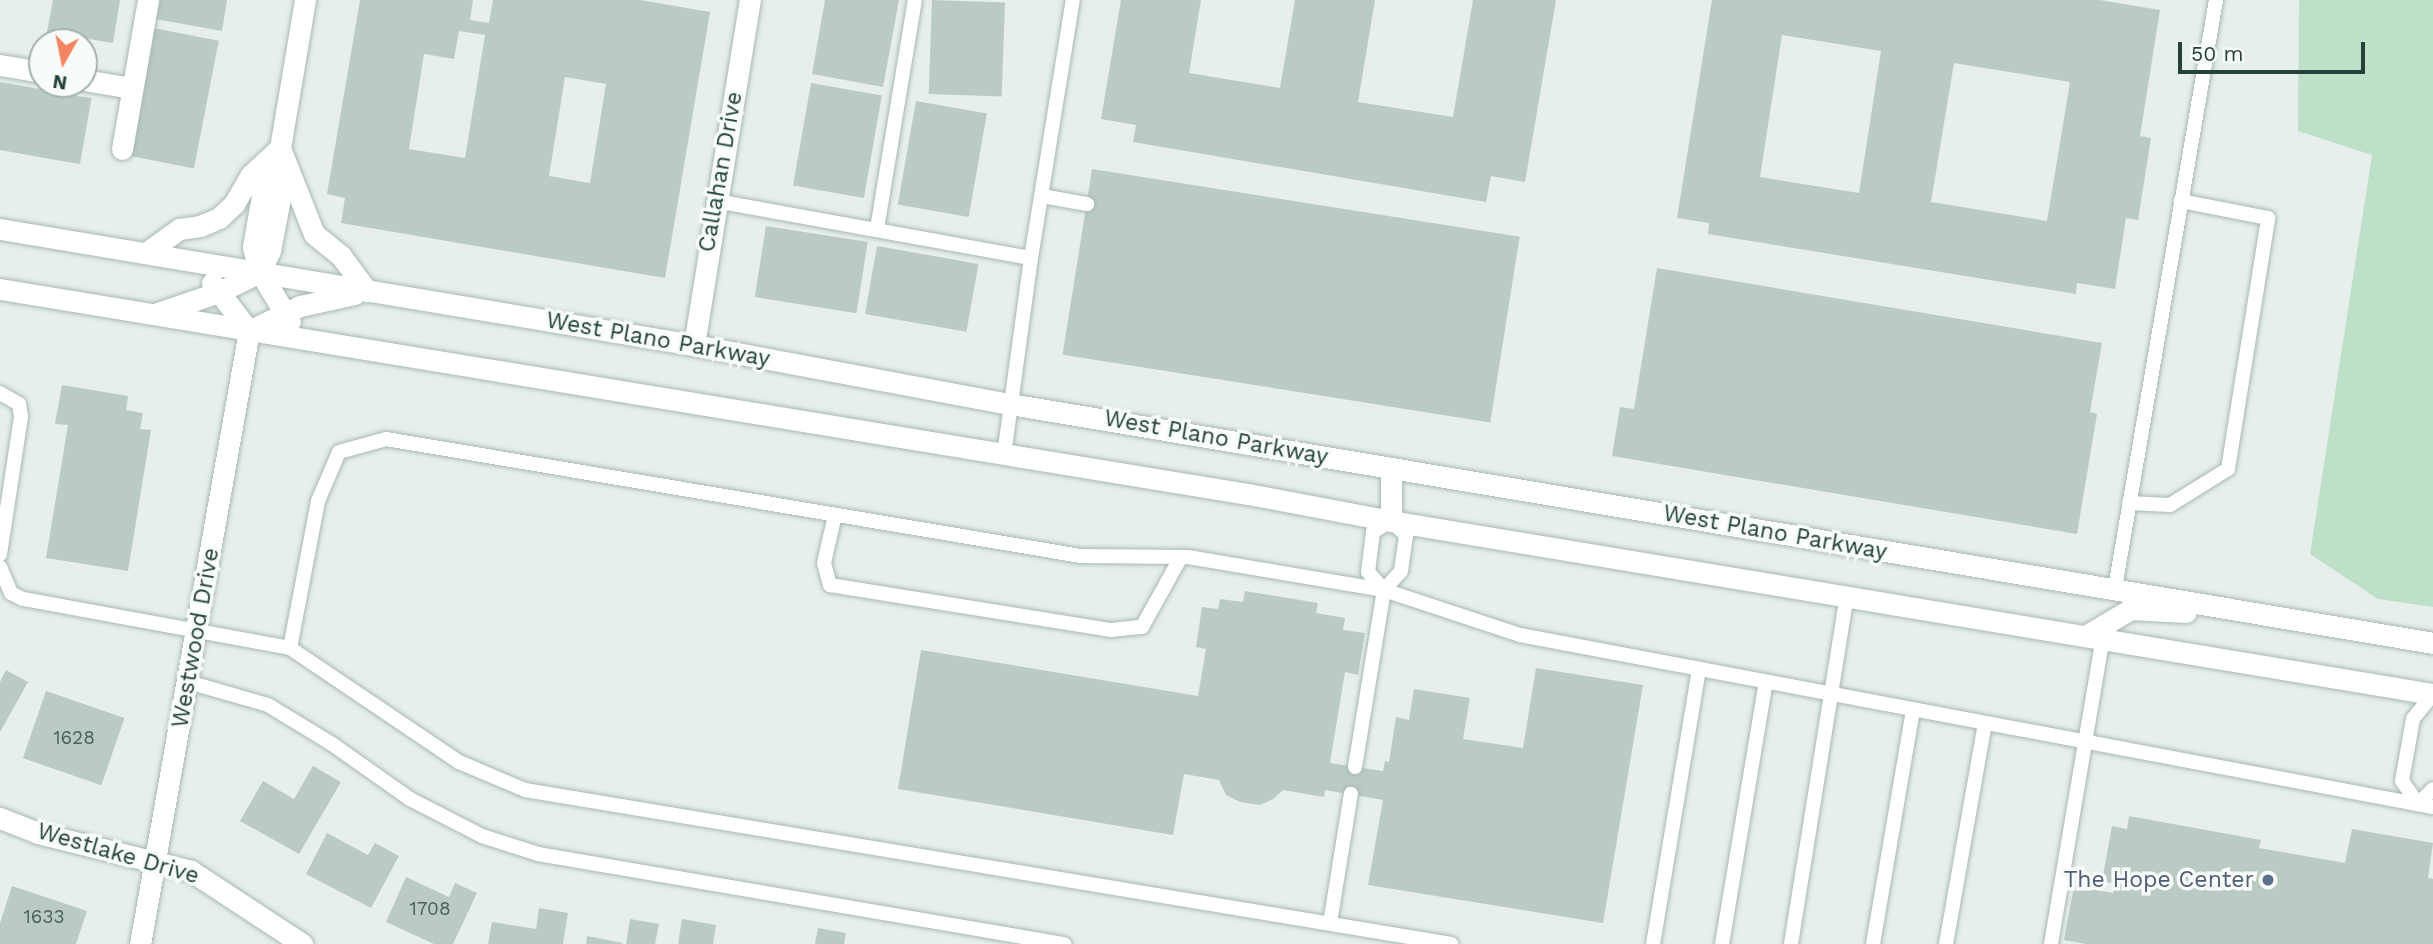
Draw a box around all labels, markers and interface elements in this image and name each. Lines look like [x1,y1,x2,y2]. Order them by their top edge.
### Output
north arrow [28,28,98,98]
scale bar [2181,28,2368,72]
text: 50 m [2191,41,2243,66]
text: N [51,70,69,95]
street label: Callahan Drive [693,90,749,254]
street label: West Plano Parkway [544,307,772,373]
street label: West Plano Parkway [1102,405,1330,471]
street label: West Plano Parkway [1661,500,1889,566]
street label: Westwood Drive [167,546,225,730]
house number: 1628 [53,727,95,749]
street label: Westlake Drive [34,818,202,890]
place label: The Hope Center [2064,866,2254,894]
marker: The Hope Center [2260,872,2276,888]
house number: 1708 [409,898,451,920]
house number: 1633 [23,906,65,928]

